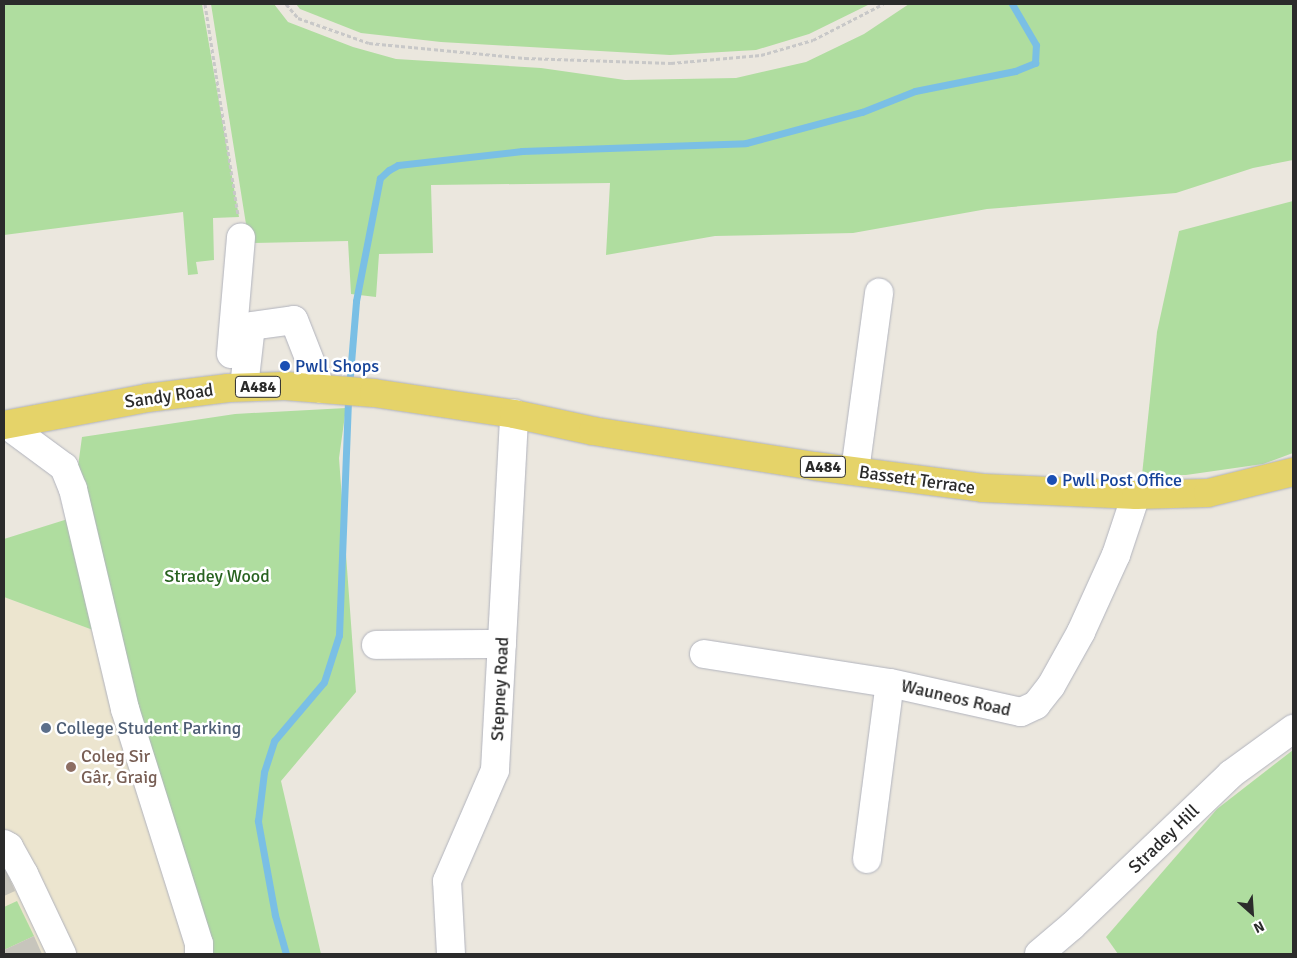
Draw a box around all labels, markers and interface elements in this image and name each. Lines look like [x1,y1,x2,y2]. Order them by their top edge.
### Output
place label: Pwll Shops [295,355,379,377]
marker: Pwll Shops [279,360,291,372]
road number: A484 [234,374,282,401]
street label: Sandy Road [123,379,215,413]
road number: A484 [799,454,847,481]
street label: Bassett Terrace [857,461,977,499]
place label: Pwll Post Office [1062,469,1182,491]
marker: Pwll Post Office [1046,474,1058,486]
park label: Stradey Wood [164,565,270,587]
street label: Stepney Road [486,636,514,742]
street label: Wauneos Road [899,675,1013,721]
place label: College Student Parking [56,717,241,739]
marker: College Student Parking [40,722,52,734]
place label: Coleg Sir Gâr, Graig [81,746,158,789]
marker: Coleg Sir Gâr, Graig [65,761,77,773]
street label: Stradey Hill [1124,800,1204,878]
north arrow [1227,888,1277,938]
text: N [1251,917,1267,937]

